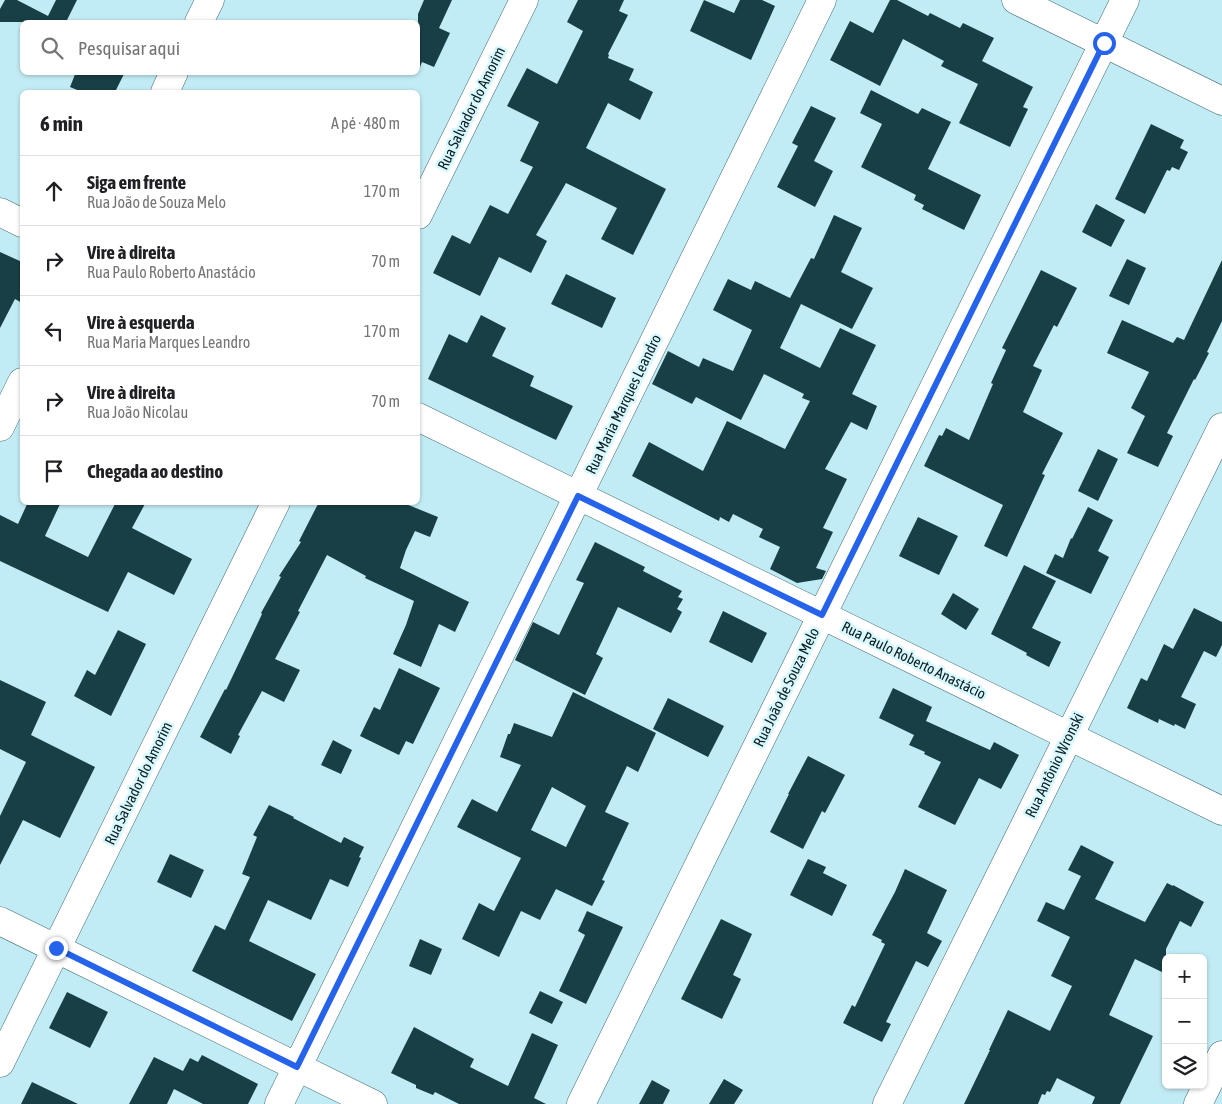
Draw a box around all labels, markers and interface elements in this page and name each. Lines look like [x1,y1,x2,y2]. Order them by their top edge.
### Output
search box [20,20,420,75]
route start [1093,32,1116,55]
icon: search [38,34,66,62]
text: Pesquisar aqui [78,37,180,59]
street label: Rua Salvador do Amorim [434,44,508,172]
text: 6 min [40,111,83,135]
text: A pé · 480 m [331,114,400,132]
text: Siga em frente [87,171,186,193]
icon: ahead [40,177,68,205]
text: 170 m [364,182,400,200]
text: Rua João de Souza Melo [87,193,226,211]
text: Vire à direita [87,241,175,263]
icon: right [40,247,68,275]
text: 70 m [371,252,400,270]
text: Rua Paulo Roberto Anastácio [87,263,256,281]
text: Vire à esquerda [87,311,195,333]
icon: left [40,317,68,345]
text: 170 m [364,322,400,340]
street label: Rua Maria Marques Leandro [582,331,664,477]
text: Rua Maria Marques Leandro [87,333,250,351]
text: Vire à direita [87,381,175,403]
icon: right [40,387,68,415]
text: 70 m [371,392,400,410]
text: Rua João Nicolau [87,403,188,421]
icon: arrive [40,457,68,485]
text: Chegada ao destino [87,460,223,482]
street label: Rua Paulo Roberto Anastácio [839,618,989,702]
street label: Rua João de Souza Melo [750,625,822,749]
street label: Rua Antônio Wronski [1021,710,1087,820]
street label: Rua Salvador do Amorim [101,719,175,847]
route end [45,937,68,960]
map controls [1162,954,1207,1089]
button: + [1162,954,1207,999]
button: − [1162,999,1207,1044]
button: layers [1162,1044,1207,1089]

